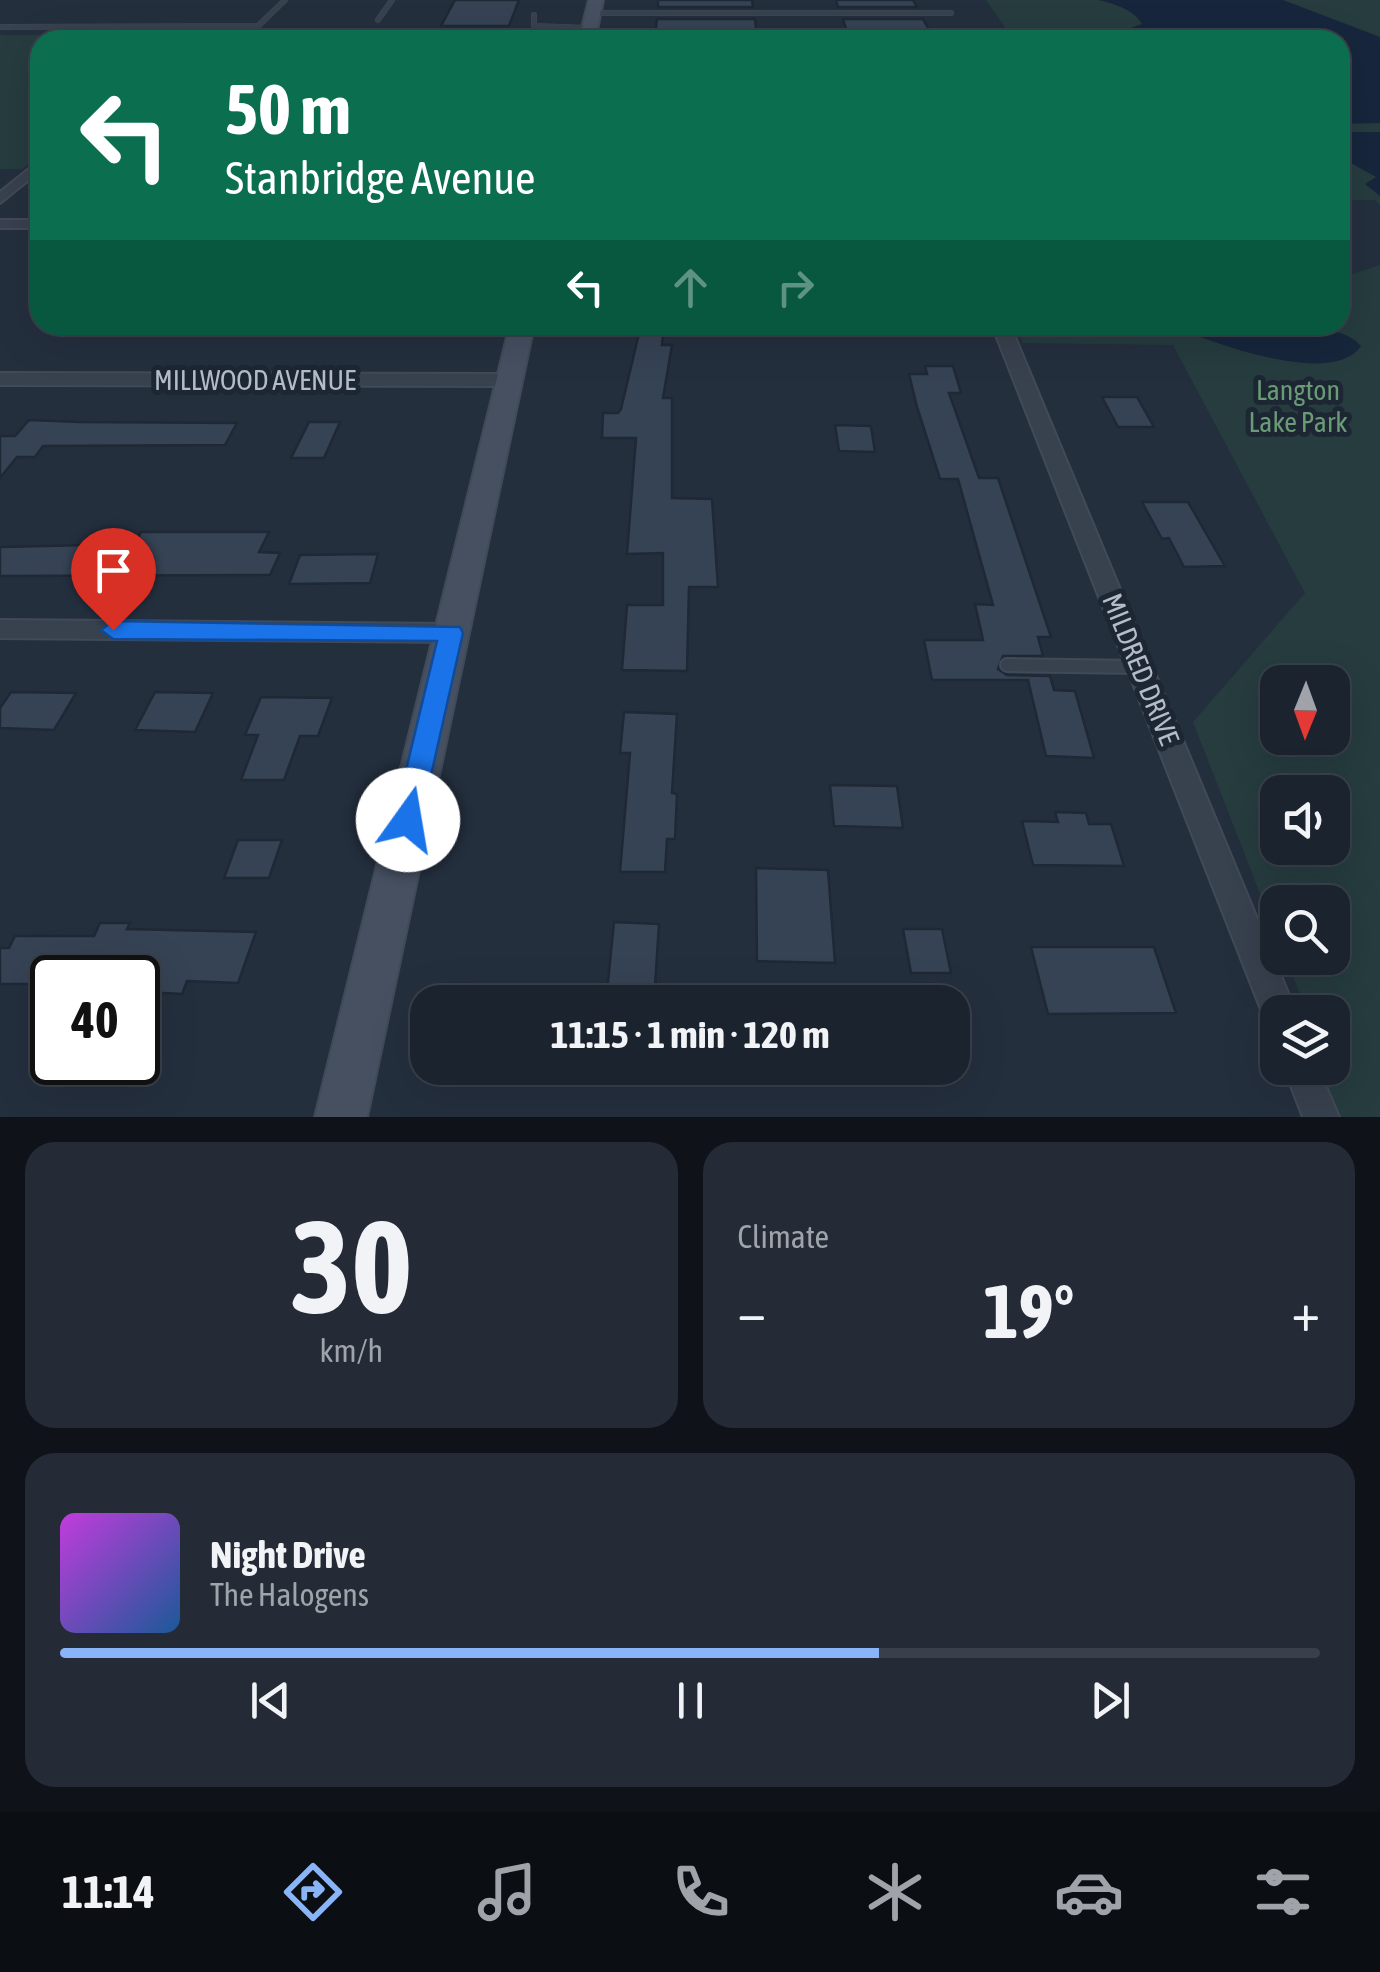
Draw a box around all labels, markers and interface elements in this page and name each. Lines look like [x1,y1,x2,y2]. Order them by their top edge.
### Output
text: 50 m [225,69,351,149]
icon: left [60,70,190,200]
text: Stanbridge Avenue [225,152,536,204]
icon: left [558,260,613,315]
icon: ahead [663,260,718,315]
icon: right [768,260,823,315]
street label: MILLWOOD AVENUE [154,364,356,396]
park label: Langton Lake Park [1249,374,1347,438]
pin [71,528,156,631]
icon: arrive [86,543,141,598]
street label: MILDRED DRIVE [1096,589,1186,749]
north arrow [1260,665,1350,755]
map controls [1260,665,1350,1085]
position arrow [356,768,460,872]
button: sound [1260,775,1350,865]
button: search [1260,885,1350,975]
speed limit sign: 40 [30,955,160,1085]
button: layers [1260,995,1350,1085]
text: 11:15 · 1 min · 120 m [550,1013,830,1056]
text: 30 [290,1192,412,1341]
text: Climate [738,1218,829,1255]
text: 19° [983,1268,1074,1354]
text: − [738,1280,766,1343]
text: + [1291,1280,1320,1343]
text: km/h [320,1332,383,1369]
text: Night Drive [210,1533,366,1576]
text: The Halogens [210,1576,369,1613]
icon: previous [243,1673,298,1728]
icon: pause [663,1673,718,1728]
icon: next [1083,1673,1138,1728]
icon: directions [278,1857,348,1927]
icon: music [472,1857,542,1927]
icon: phone [666,1857,736,1927]
icon: climate [860,1857,930,1927]
icon: car [1054,1857,1124,1927]
icon: filters [1248,1857,1318,1927]
text: 11:14 [62,1866,155,1918]

